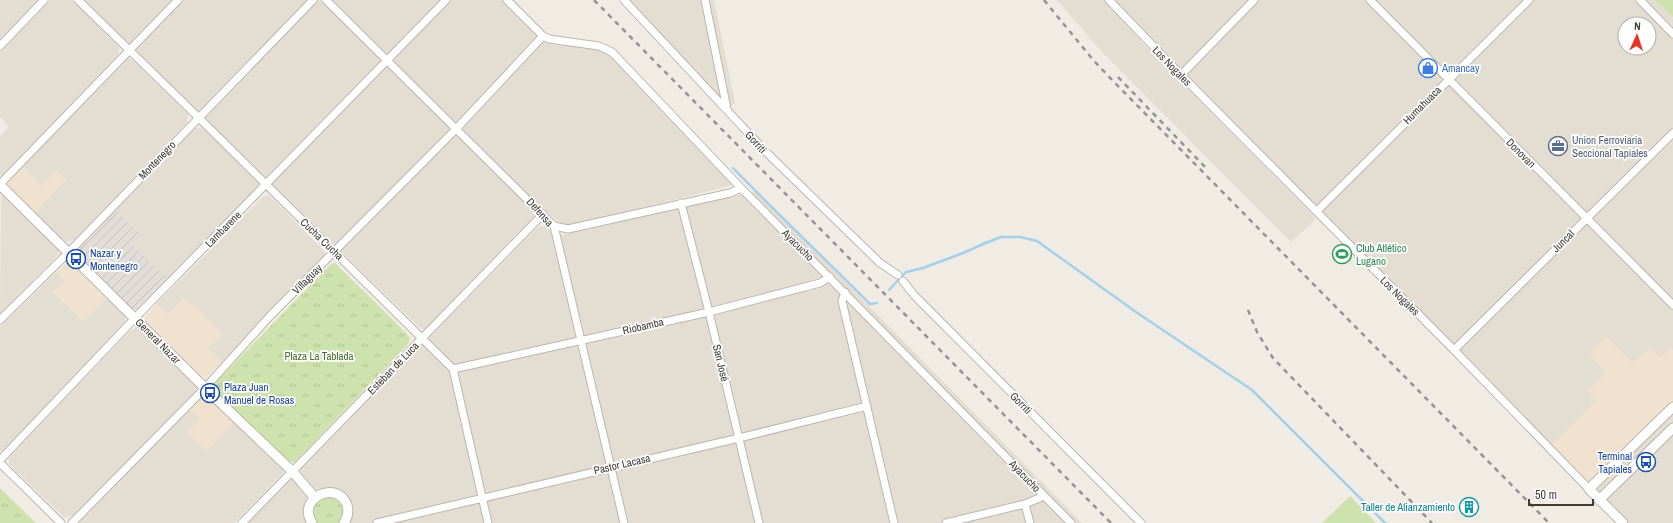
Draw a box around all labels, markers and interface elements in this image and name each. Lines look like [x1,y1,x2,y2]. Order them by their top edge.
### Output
north arrow [1617,16,1657,56]
text: N [1634,19,1641,33]
street label: Los Nogales [1150,43,1195,89]
shop icon: Amancay [1417,57,1439,79]
place label: Amancay [1441,61,1480,75]
street label: Humahuaca [1400,83,1444,127]
street label: Gorriti [742,128,770,156]
place label: Union Ferroviaria Seccional Tapiales [1572,133,1648,160]
street label: Donovan [1503,135,1539,171]
office icon: Union Ferroviaria Seccional Tapiales [1547,135,1569,157]
street label: Montenegro [135,138,179,182]
street label: Defensa [524,195,556,229]
street label: Lambarene [202,208,244,250]
street label: Cucha Cucha [297,215,347,263]
street label: Ayacucho [778,225,817,264]
street label: Juncal [1549,227,1577,255]
place label: Club Atlético Lugano [1356,241,1407,268]
sports icon: Club Atlético Lugano [1331,243,1353,265]
place label: Nazar y Montenegro [90,246,138,273]
bus stop icon: Nazar y Montenegro [65,248,87,270]
street label: Villaguay [289,261,325,297]
street label: Los Nogales [1377,273,1423,319]
street label: Riobamba [621,314,665,338]
street label: General Nazar [132,315,184,367]
street label: Esteban de Luca [364,339,422,397]
street label: San José [710,343,732,383]
park label: Plaza La Tablada [284,349,354,363]
place label: Plaza Juan Manuel de Rosas [224,380,295,407]
bus stop icon: Plaza Juan Manuel de Rosas [199,382,221,404]
street label: Gorriti [1007,389,1035,417]
place label: Terminal Tapiales [1597,449,1632,476]
street label: Pastor Lacasa [592,451,652,477]
bus stop icon: Terminal Tapiales [1635,451,1657,473]
street label: Ayacucho [1006,456,1044,495]
scale bar [1529,481,1593,507]
text: 50 m [1535,487,1557,503]
building icon: Taller de Alianzamiento [1458,496,1480,518]
place label: Taller de Alianzamiento [1361,500,1455,514]

